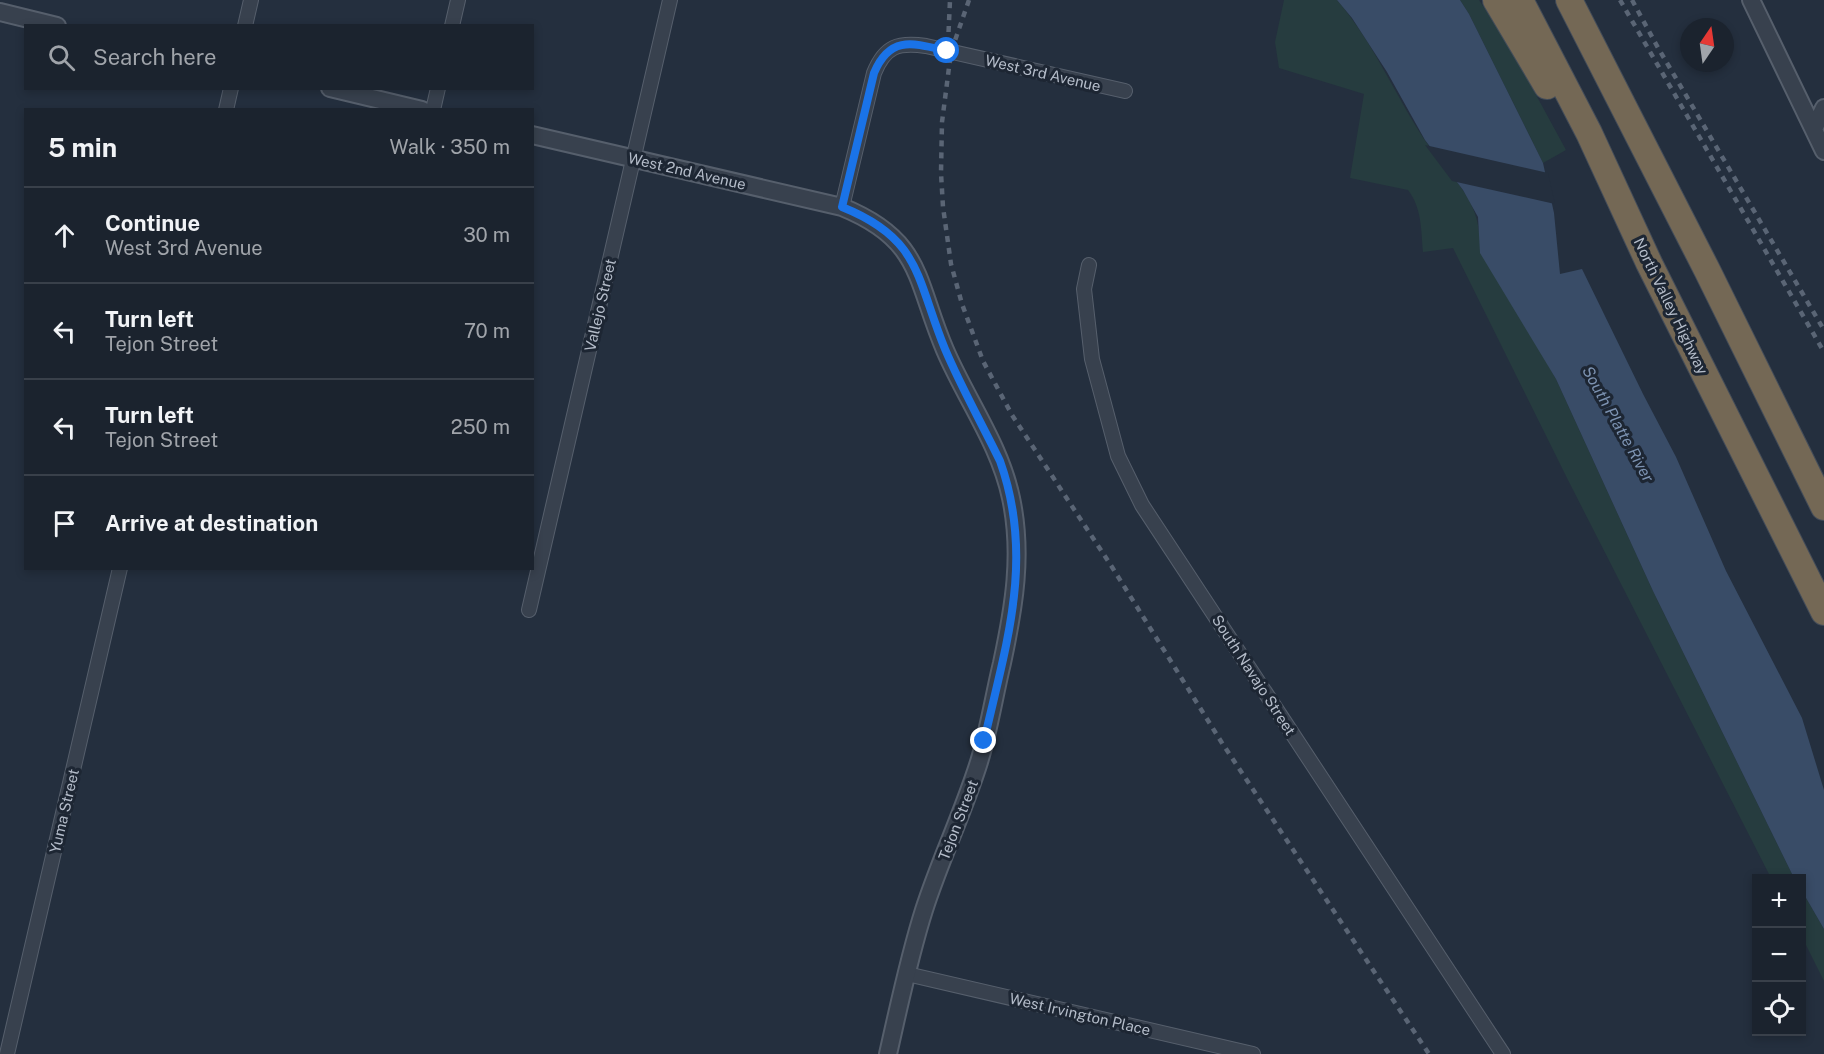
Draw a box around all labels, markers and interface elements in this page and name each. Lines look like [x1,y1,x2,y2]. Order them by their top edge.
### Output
north arrow [1680,18,1734,72]
search box [24,24,534,90]
route start [933,37,959,63]
icon: search [45,41,78,74]
text: Search here [93,44,217,70]
street label: West 3rd Avenue [983,51,1103,95]
text: 5 min [48,132,117,163]
text: Walk · 350 m [390,135,510,159]
street label: West 2nd Avenue [626,149,748,193]
text: Continue [105,210,200,236]
icon: ahead [48,219,81,252]
text: 30 m [463,223,510,247]
street label: North Valley Highway [1631,235,1711,377]
text: West 3rd Avenue [105,236,263,260]
street label: Vallejo Street [581,257,619,353]
text: Turn left [105,306,194,332]
icon: left [48,315,81,348]
text: 70 m [464,319,510,343]
text: Tejon Street [105,332,218,356]
water label: South Platte River [1578,363,1658,486]
text: Turn left [105,402,194,428]
icon: left [48,411,81,444]
text: 250 m [451,415,510,439]
text: Tejon Street [105,428,218,452]
icon: arrive [48,507,81,540]
text: Arrive at destination [105,510,318,536]
street label: South Navajo Street [1209,612,1299,739]
route end [970,727,996,753]
street label: Yuma Street [46,767,82,855]
street label: Tejon Street [935,777,981,863]
map controls [1752,874,1806,1036]
button: + [1752,874,1806,928]
button: − [1752,928,1806,982]
button: locate [1752,982,1806,1036]
street label: West Irvington Place [1008,990,1152,1038]

